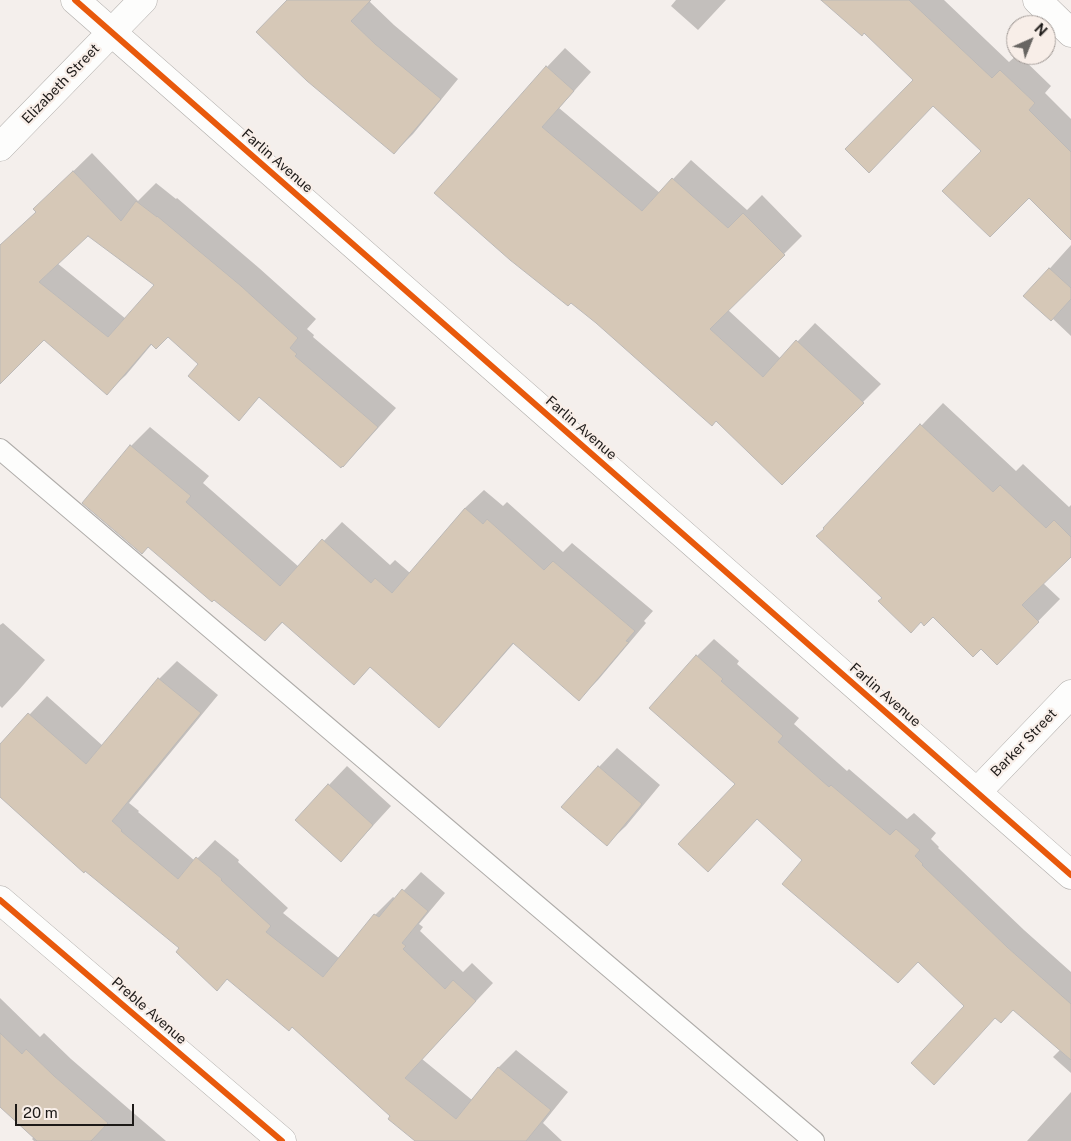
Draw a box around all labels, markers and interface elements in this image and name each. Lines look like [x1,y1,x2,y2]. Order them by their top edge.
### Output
north arrow [1006,15,1056,65]
text: N [1031,20,1050,39]
street label: Elizabeth Street [19,41,103,127]
street label: Farlin Avenue [238,126,316,196]
street label: Farlin Avenue [542,393,620,463]
street label: Farlin Avenue [846,660,924,730]
street label: Barker Street [987,706,1061,780]
street label: Preble Avenue [108,974,190,1048]
scale bar [18,1094,136,1126]
text: 20 m [23,1104,58,1121]

